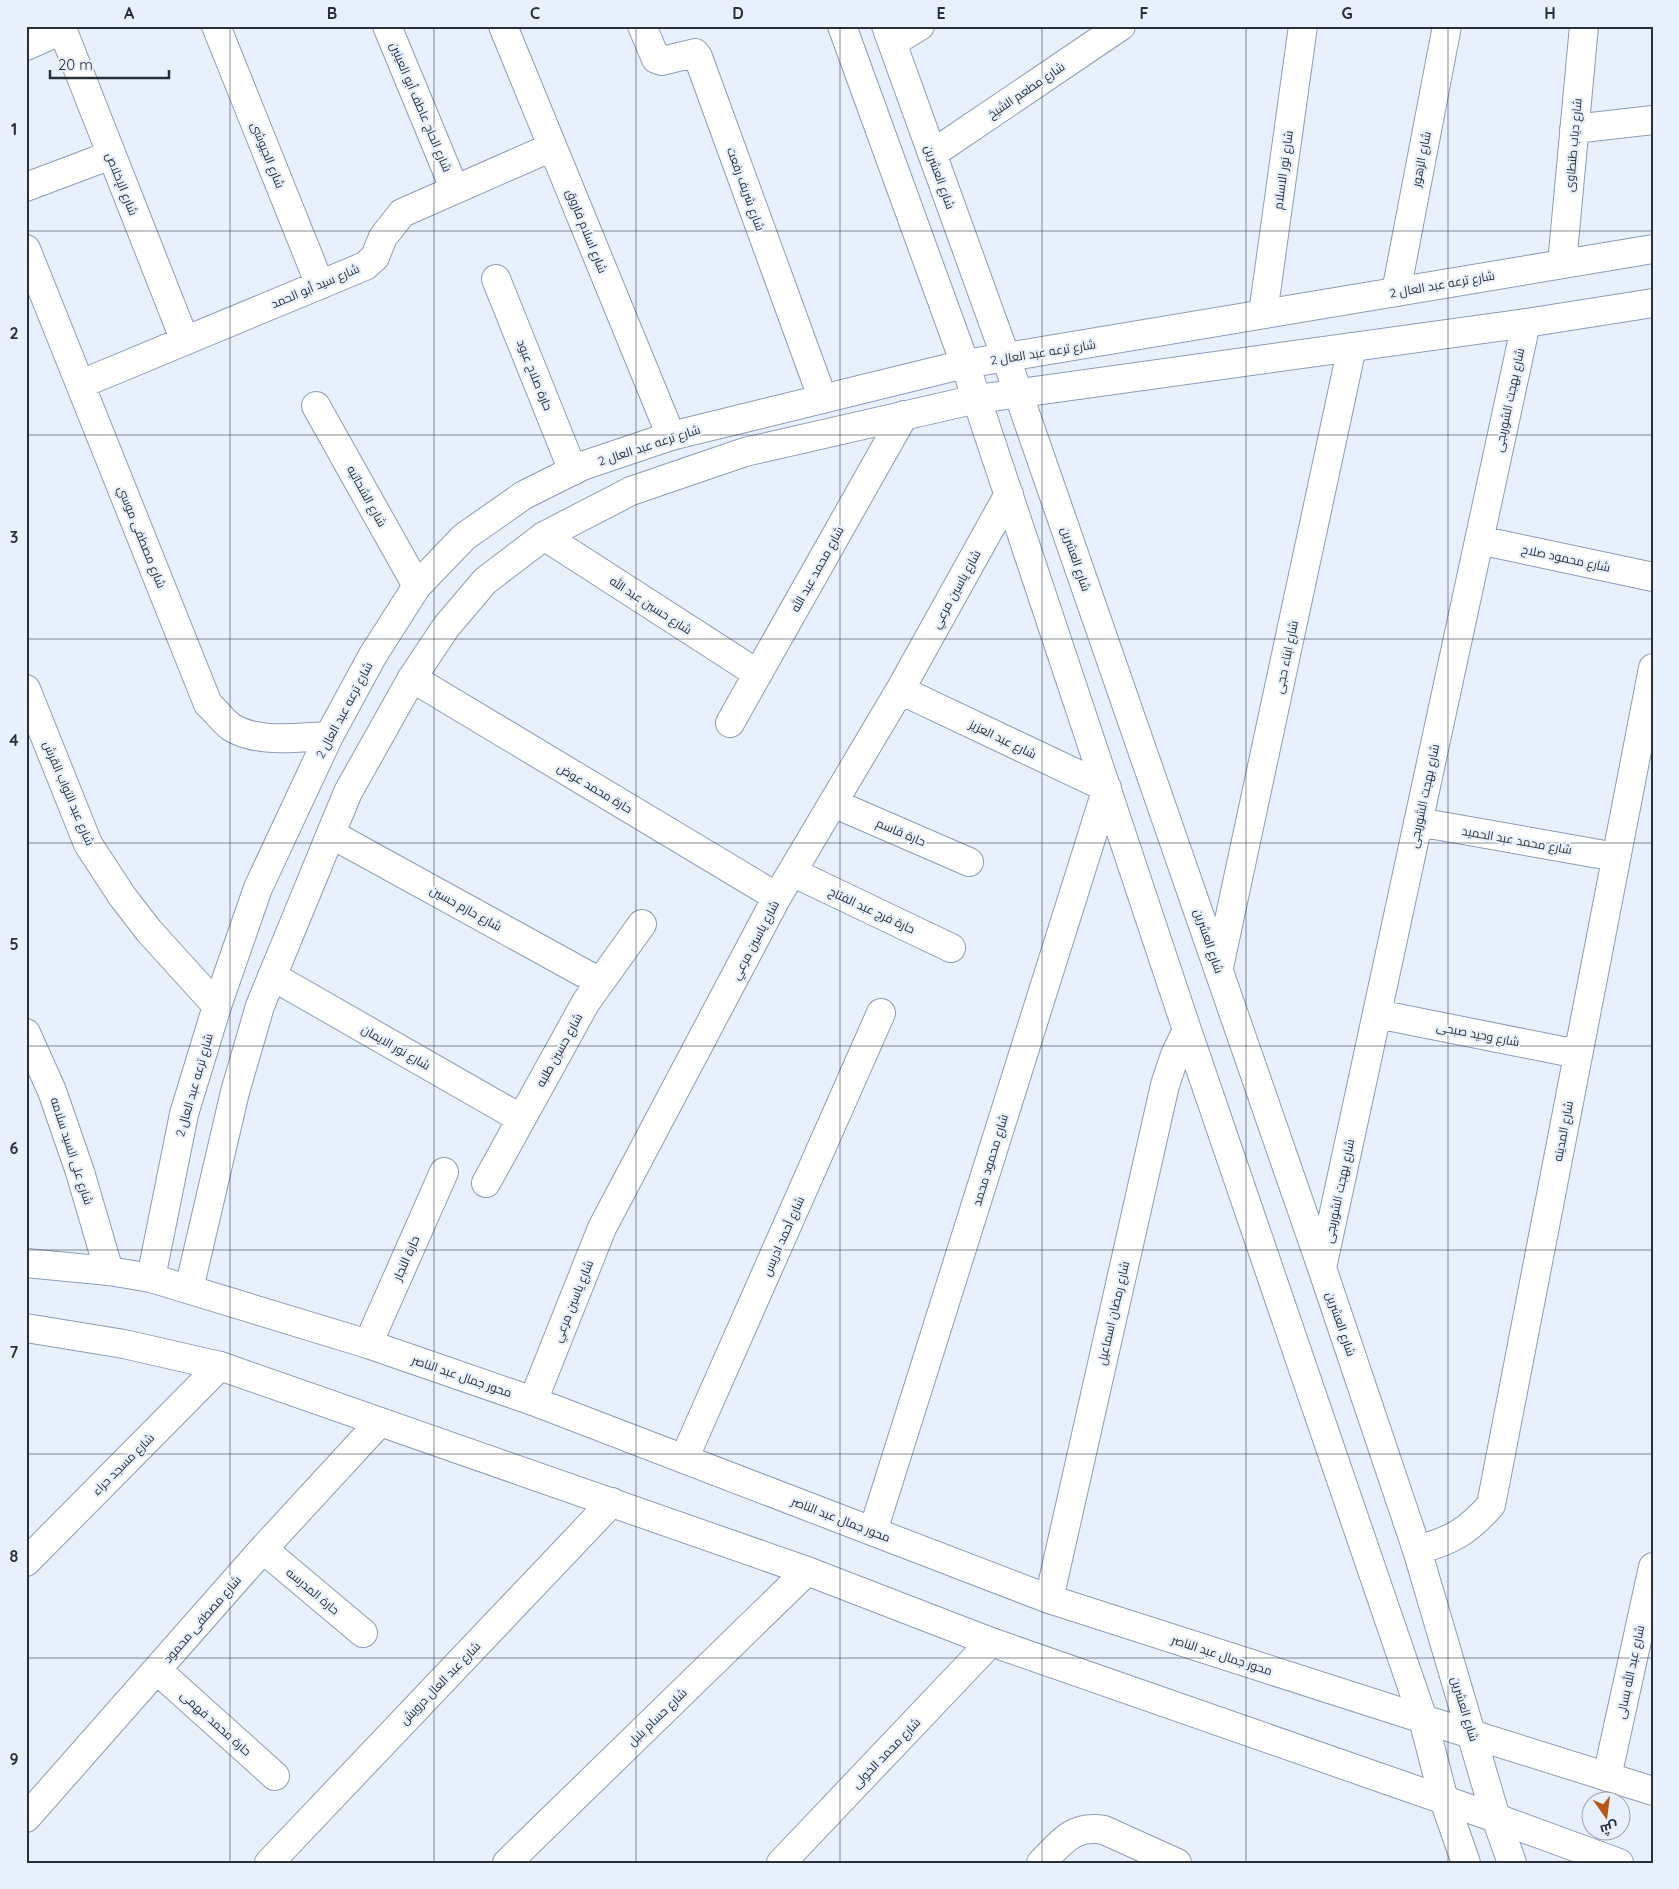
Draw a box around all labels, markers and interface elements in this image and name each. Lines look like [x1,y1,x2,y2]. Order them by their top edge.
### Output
text: A [124,3,135,23]
text: B [327,3,337,23]
text: C [530,3,540,23]
text: D [732,3,744,23]
text: E [936,3,946,23]
text: F [1140,3,1149,23]
text: G [1341,3,1353,23]
text: H [1544,3,1556,23]
street label: شارع الحاج عاطف أبو العينين [386,40,455,175]
scale bar [50,48,169,80]
text: 20 m [58,55,93,74]
street label: شارع مطعم الشيخ [985,59,1068,122]
street label: شارع دياب طنطاوى [1561,97,1586,193]
text: 1 [11,119,17,139]
street label: شارع الجيوشى [247,120,288,191]
street label: شارع نور الاسلام [1270,130,1297,211]
street label: شارع الزهور [1408,130,1435,189]
street label: شارع العشرين [921,143,959,211]
street label: شارع شريف رفعت [723,145,768,233]
street label: شارع الإخلاص [102,150,141,218]
street label: شارع اسلام فاروق [562,187,611,276]
street label: شارع سيد أبو الحمد [269,261,362,312]
street label: شارع ترعه عبد العال 2 [1388,267,1496,302]
text: 2 [9,323,19,343]
street label: شارع ترعه عبد العال 2 [989,336,1097,369]
street label: حارة صلاح عبود [513,337,556,413]
street label: شارع بهجت الشوربجى [1491,347,1528,454]
street label: شارع ترعه عبد العال 2 [596,421,702,470]
street label: شارع الشحاتيه [343,463,390,530]
street label: شارع مصطفى موسي [112,484,169,592]
street label: شارع محمد عبد الله [787,524,848,615]
street label: شارع العشرين [1057,525,1094,593]
text: 3 [10,527,18,547]
street label: شارع محمود صلاح [1520,541,1612,576]
street label: شارع ياسين مرعي [928,547,986,632]
street label: شارع حسين عبد الله [607,573,695,638]
street label: شارع ابناء حجى [1271,619,1302,695]
street label: شارع ترعه عبد العال 2 [312,659,377,761]
street label: شارع عبد العزيز [966,716,1039,763]
text: 4 [9,730,19,750]
street label: شارع عبد التواب القرش [39,738,98,848]
street label: شارع بهجت الشوربجى [1406,743,1443,850]
street label: حارة محمد عوض [555,760,635,816]
street label: حارة قاسم [874,815,928,850]
street label: شارع محمد عبد الحميد [1461,823,1573,858]
street label: شارع حازم حسين [427,882,504,935]
street label: حارة فرج عبد الفتاح [826,883,917,937]
street label: شارع ياسين مرعي [728,898,785,984]
street label: شارع العشرين [1190,907,1227,975]
text: 5 [9,934,19,954]
street label: شارع حسين طلبه [533,1011,586,1090]
street label: شارع وحيد صبحى [1435,1019,1521,1050]
street label: شارع نور الايمان [358,1021,433,1074]
street label: شارع ترعه عبد العال 2 [172,1032,217,1139]
street label: شارع على السيد سلامه [47,1095,96,1207]
street label: شارع المدينه [1550,1099,1577,1163]
street label: شارع محمود محمد [969,1112,1012,1208]
text: 6 [10,1138,19,1158]
street label: شارع بهجت الشوربجى [1321,1138,1358,1245]
street label: شارع أحمد ادريس [759,1194,808,1279]
street label: حارة النجار [389,1233,423,1284]
street label: شارع ياسين مرعي [550,1258,599,1345]
street label: شارع رمضان اسماعيل [1094,1259,1133,1367]
street label: شارع العشرين [1322,1290,1359,1358]
text: 7 [10,1342,19,1362]
street label: محور جمال عبد الناصر [409,1352,514,1400]
street label: شارع مسجد حراء [89,1430,158,1499]
street label: محور جمال عبد الناصر [788,1493,893,1545]
text: 8 [10,1546,19,1566]
street label: حارة المدرسه [283,1564,343,1618]
street label: شارع مصطفى محمود [160,1572,245,1666]
street label: شارع عبد الله بسالى [1613,1624,1648,1720]
street label: محور جمال عبد الناصر [1169,1631,1274,1678]
street label: شارع عبد العال درويش [397,1638,484,1728]
street label: شارع العشرين [1447,1675,1482,1744]
street label: شارع حسام بلبل [624,1685,691,1750]
street label: حارة محمد فهمى [177,1687,255,1759]
street label: شارع محمد الخولى [849,1715,924,1792]
text: 9 [9,1749,19,1769]
north arrow [1582,1792,1632,1842]
text: ش [1598,1818,1620,1840]

